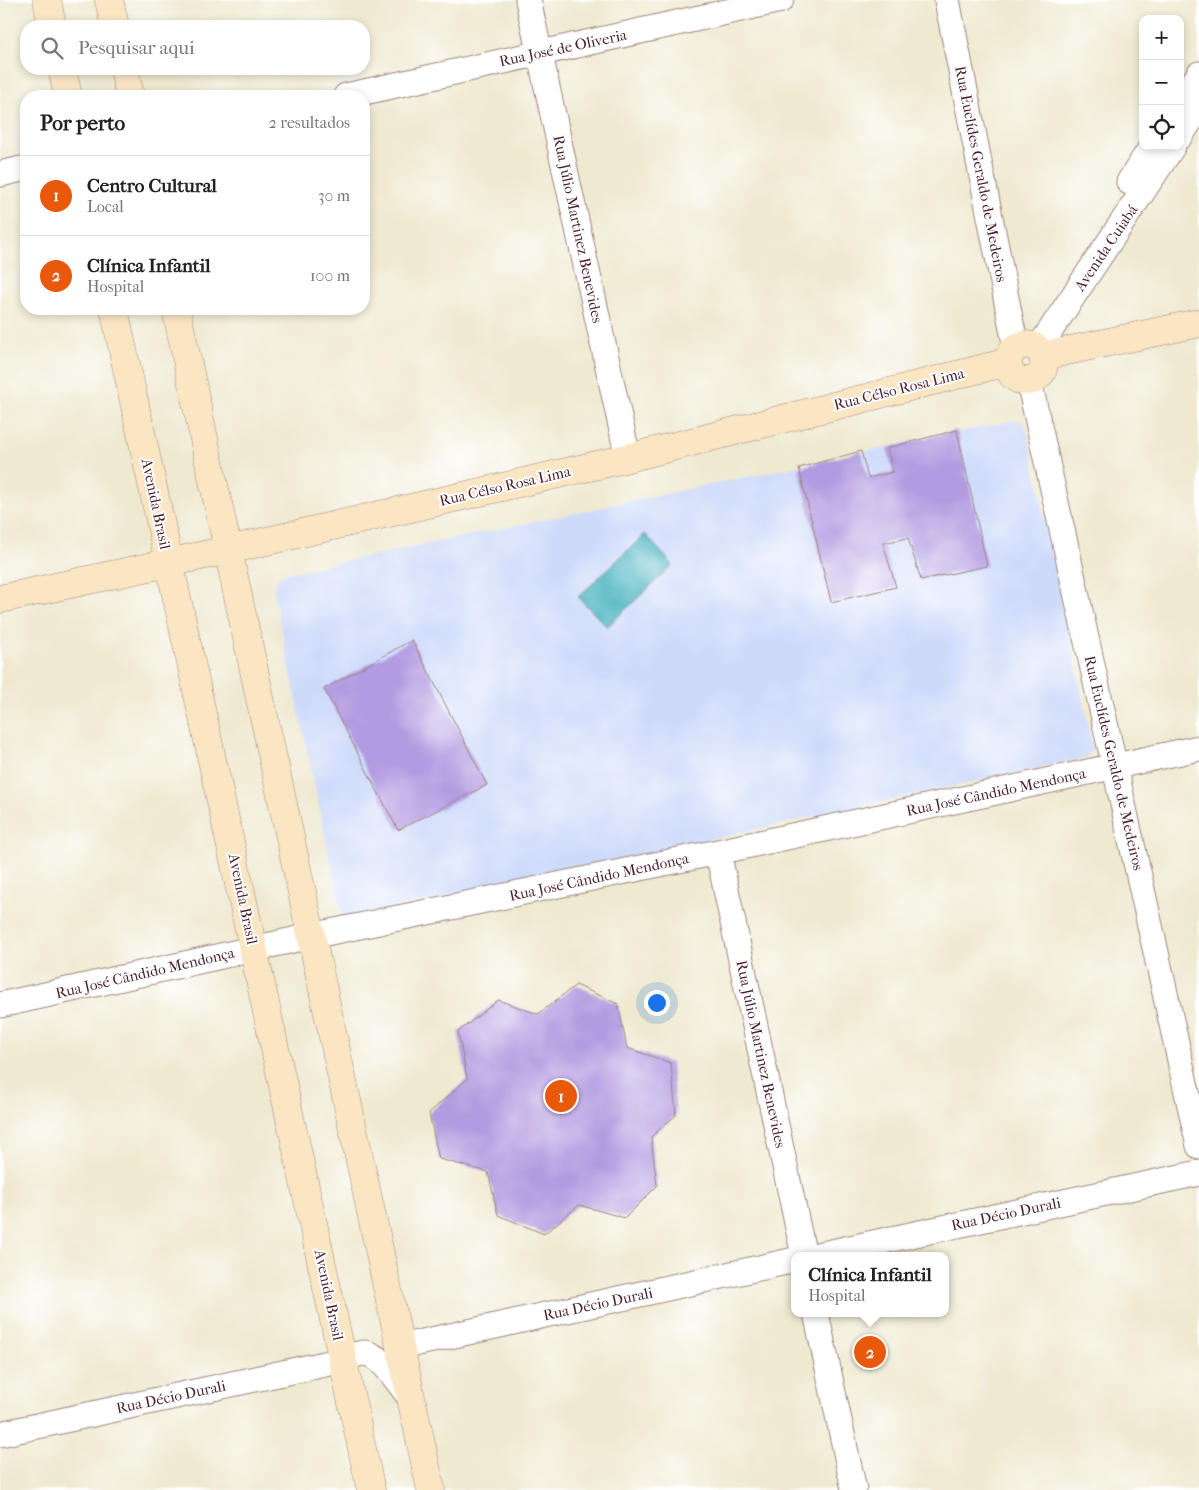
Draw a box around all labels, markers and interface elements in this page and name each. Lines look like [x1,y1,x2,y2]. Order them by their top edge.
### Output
map controls [1139,15,1184,150]
button: + [1139,15,1184,60]
search box [20,20,370,75]
street label: Rua José de Oliveria [498,25,629,70]
icon: search [38,34,66,62]
text: Pesquisar aqui [78,37,195,59]
button: − [1139,60,1184,105]
street label: Rua Euclídes Geraldo de Medeiros [951,64,1011,284]
button: locate [1139,105,1184,150]
text: Por perto [40,111,125,135]
text: 2 resultados [269,113,350,132]
street label: Rua Júlio Martinez Benevides [549,134,607,325]
text: Centro Cultural [87,175,217,197]
text: 1 [53,186,59,205]
text: 30 m [318,186,350,205]
text: Local [87,197,124,216]
street label: Avenida Cuiabá [1070,201,1142,295]
text: Clínica Infantil [87,255,210,277]
text: 2 [52,266,60,285]
text: 100 m [310,266,350,285]
text: Hospital [87,277,144,296]
street label: Rua Célso Rosa Lima [832,364,967,414]
street label: Avenida Brasil [137,456,174,551]
street label: Rua Célso Rosa Lima [438,462,573,510]
street label: Rua Euclídes Geraldo de Medeiros [1081,654,1148,873]
street label: Rua José Cândido Mendonça [905,764,1088,820]
street label: Rua José Cândido Mendonça [508,849,691,905]
street label: Avenida Brasil [224,851,261,946]
street label: Rua José Cândido Mendonça [54,943,237,1002]
street label: Rua Júlio Martinez Benevides [732,959,790,1150]
your location [644,990,670,1016]
pin: 1 [545,1077,577,1115]
street label: Rua Décio Durali [949,1193,1063,1234]
street label: Avenida Brasil [310,1247,347,1342]
popup [791,1252,949,1317]
text: Clínica Infantil [808,1264,932,1286]
street label: Rua Décio Durali [541,1283,655,1324]
text: Hospital [808,1286,866,1305]
pin: 2 [854,1333,886,1371]
street label: Rua Décio Durali [114,1376,228,1417]

